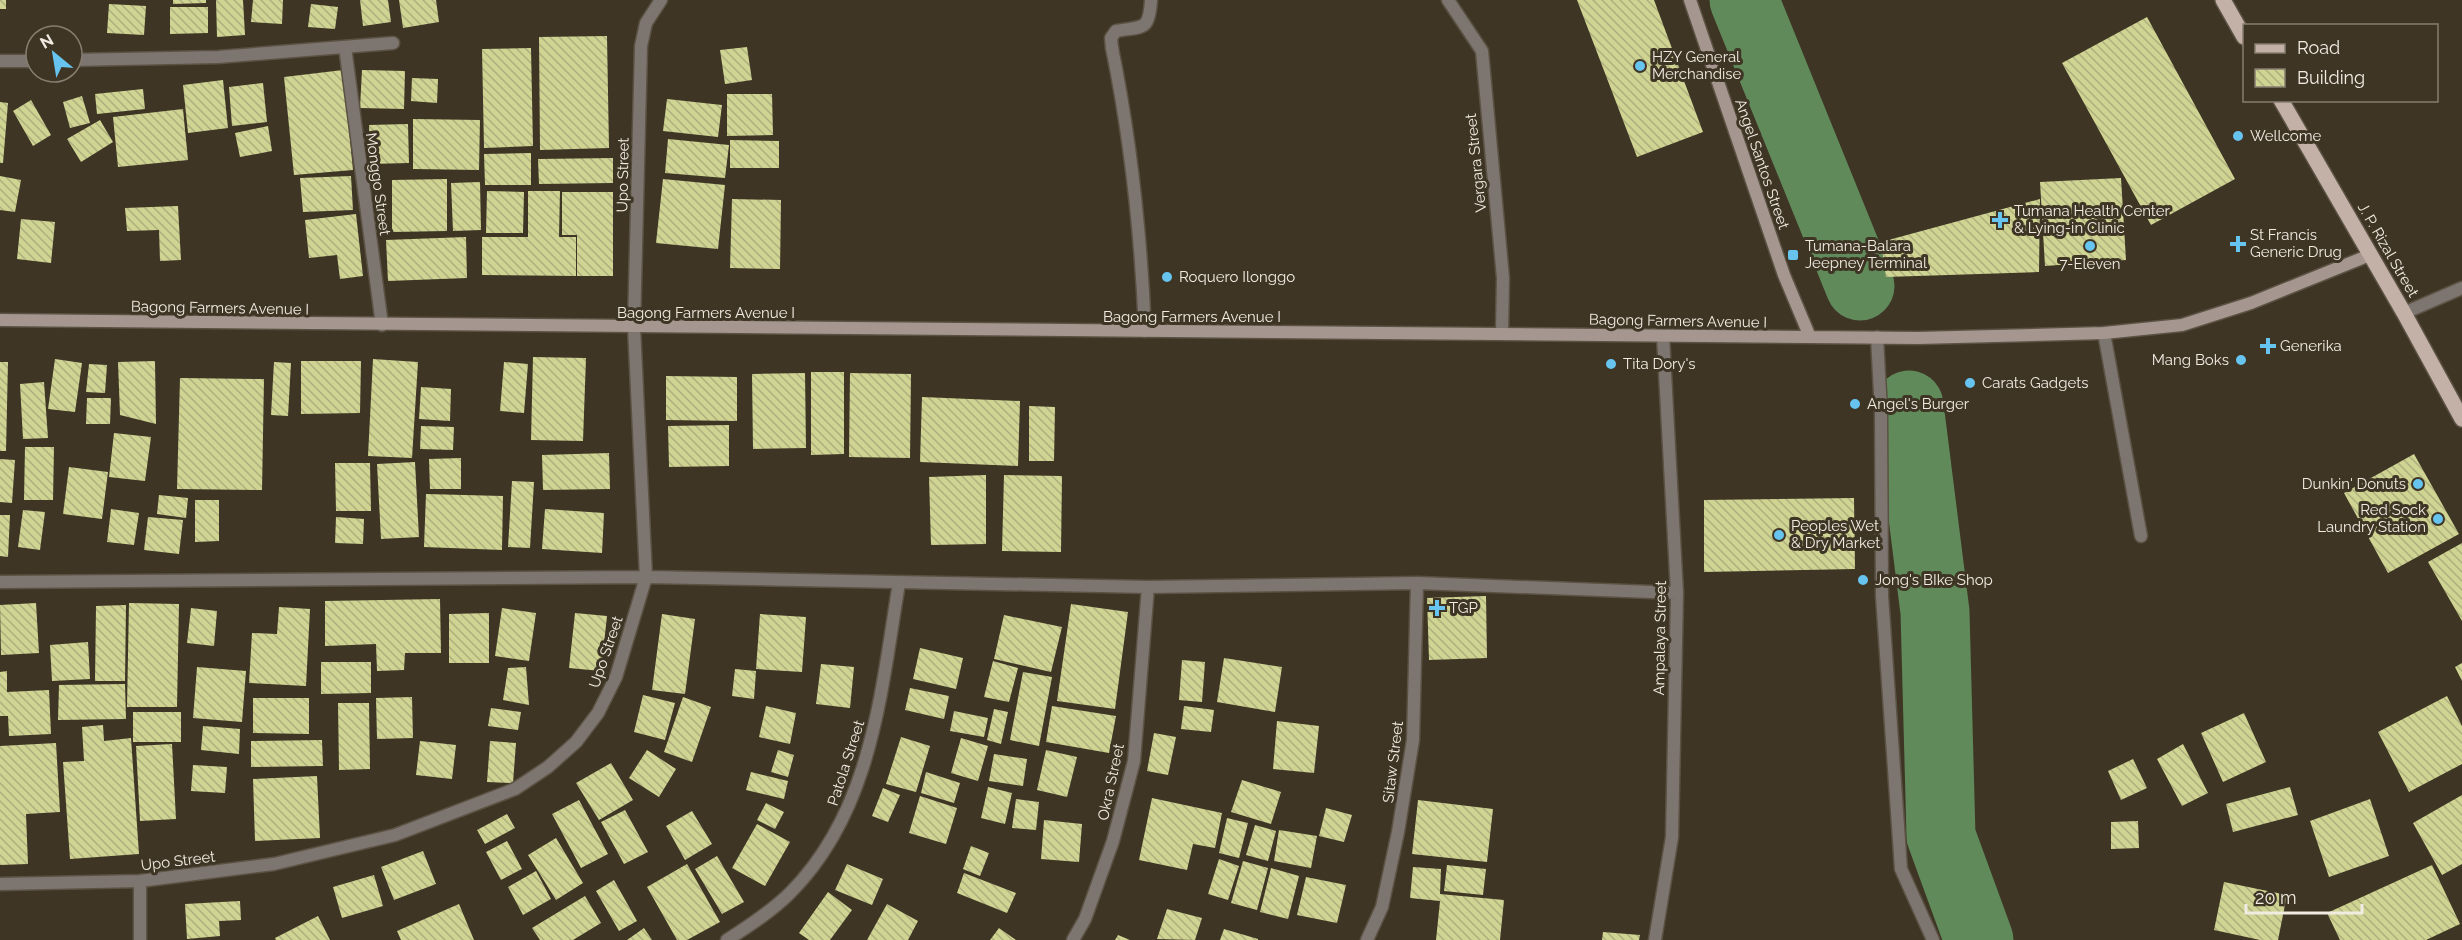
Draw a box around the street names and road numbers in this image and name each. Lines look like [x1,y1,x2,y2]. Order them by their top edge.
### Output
street label: Angel Santos Street [1731,96,1793,232]
street label: Vergara Street [1462,113,1490,213]
street label: Monggo Street [362,131,394,237]
street label: Upo Street [613,137,633,213]
street label: J. P. Rizal Street [2354,200,2422,300]
street label: Bagong Farmers Avenue I [131,297,309,319]
street label: Bagong Farmers Avenue I [617,304,795,322]
street label: Bagong Farmers Avenue I [1103,308,1281,326]
street label: Bagong Farmers Avenue I [1589,310,1767,332]
street label: Ampalaya Street [1650,580,1670,696]
street label: Upo Street [585,614,627,690]
street label: Patola Street [824,718,868,808]
street label: Sitaw Street [1379,720,1407,804]
street label: Okra Street [1094,742,1128,822]
street label: Upo Street [140,848,216,874]

